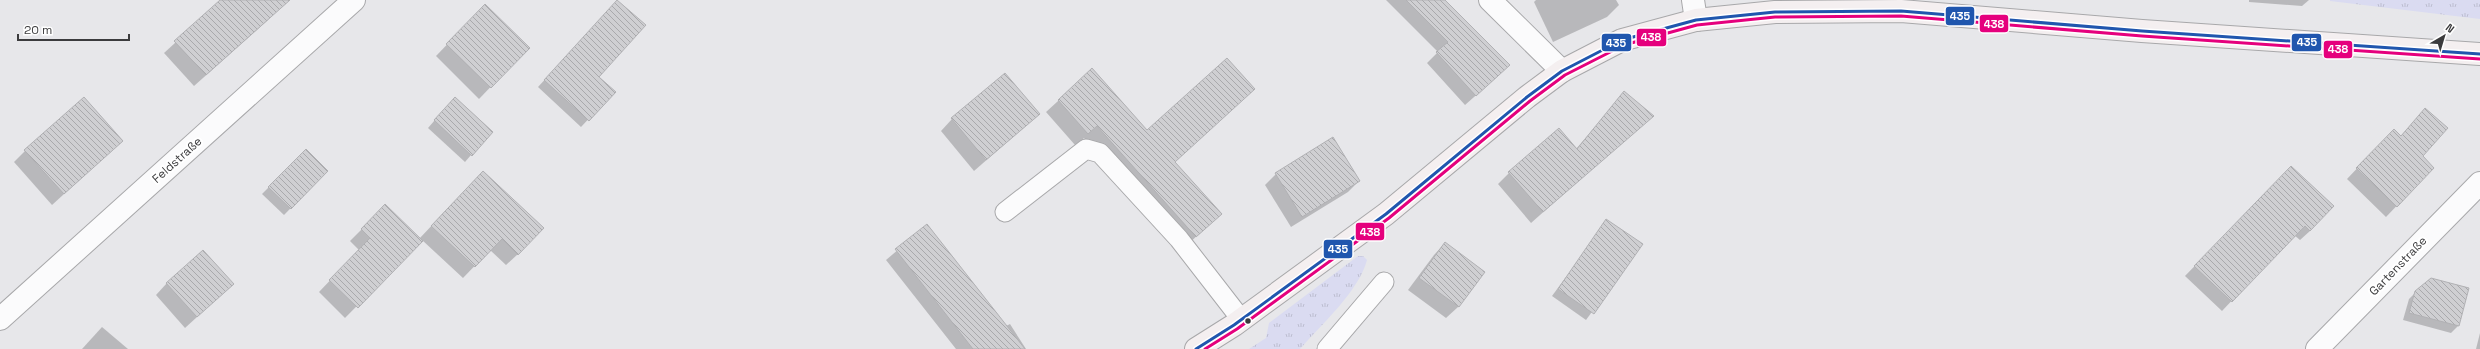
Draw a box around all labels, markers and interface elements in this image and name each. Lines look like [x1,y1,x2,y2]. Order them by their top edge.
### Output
line badge: 435 [1945,6,1975,26]
text: 435 [1950,9,1971,23]
line badge: 438 [1979,14,2009,33]
scale bar [18,16,129,42]
north arrow [2424,16,2464,56]
text: 438 [1984,17,2005,31]
text: N [2443,20,2457,36]
text: 20 m [24,22,52,38]
line badge: 438 [1636,28,1667,47]
text: 438 [1641,30,1662,44]
line badge: 435 [1601,33,1632,52]
line badge: 435 [2291,33,2322,52]
text: 435 [2297,35,2318,49]
text: 435 [1606,36,1627,50]
line badge: 438 [2323,40,2353,59]
text: 438 [2328,42,2349,56]
street label: Feldstraße [149,133,205,187]
line badge: 438 [1355,222,1385,241]
text: 438 [1360,225,1381,239]
street label: Gartenstraße [2366,233,2430,299]
line badge: 435 [1323,239,1353,259]
text: 435 [1328,242,1349,256]
unlabelled marker [1243,316,1253,326]

